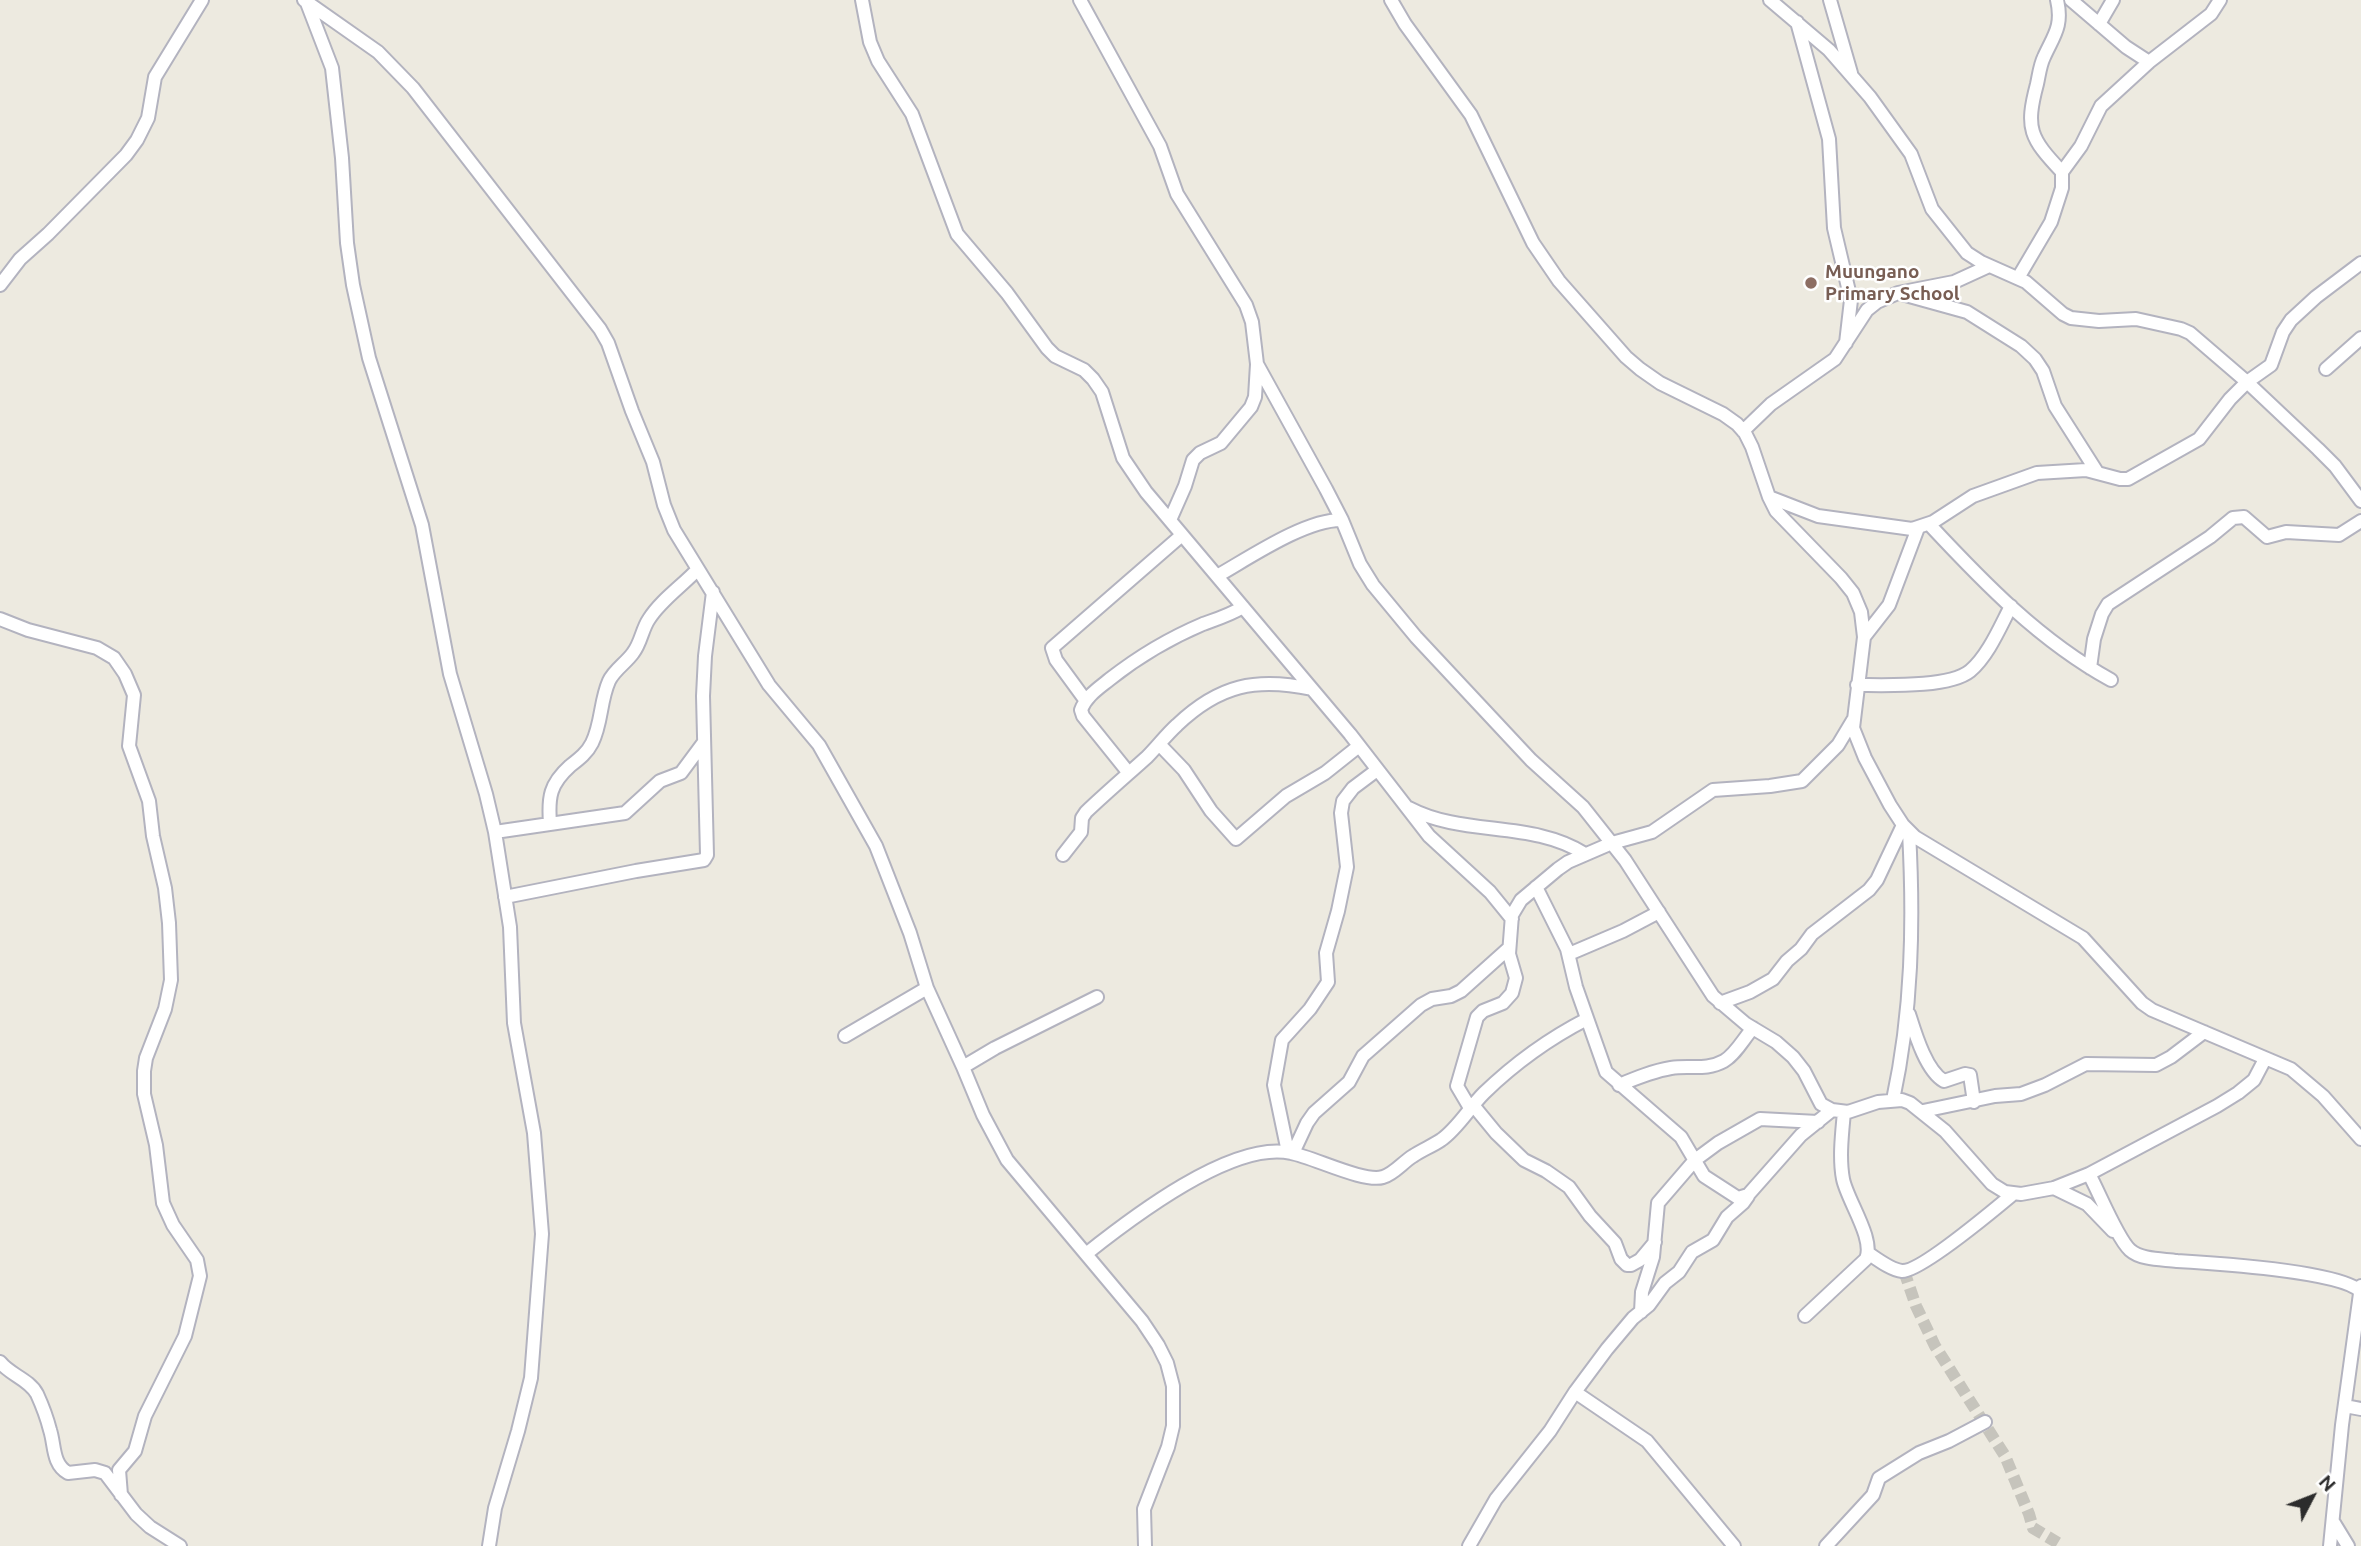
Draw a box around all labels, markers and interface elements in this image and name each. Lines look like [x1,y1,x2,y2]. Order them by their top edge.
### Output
place label: Muungano Primary School [1825,261,1960,305]
marker: Muungano Primary School [1803,275,1819,291]
north arrow [2277,1462,2347,1532]
text: N [2315,1470,2341,1496]

